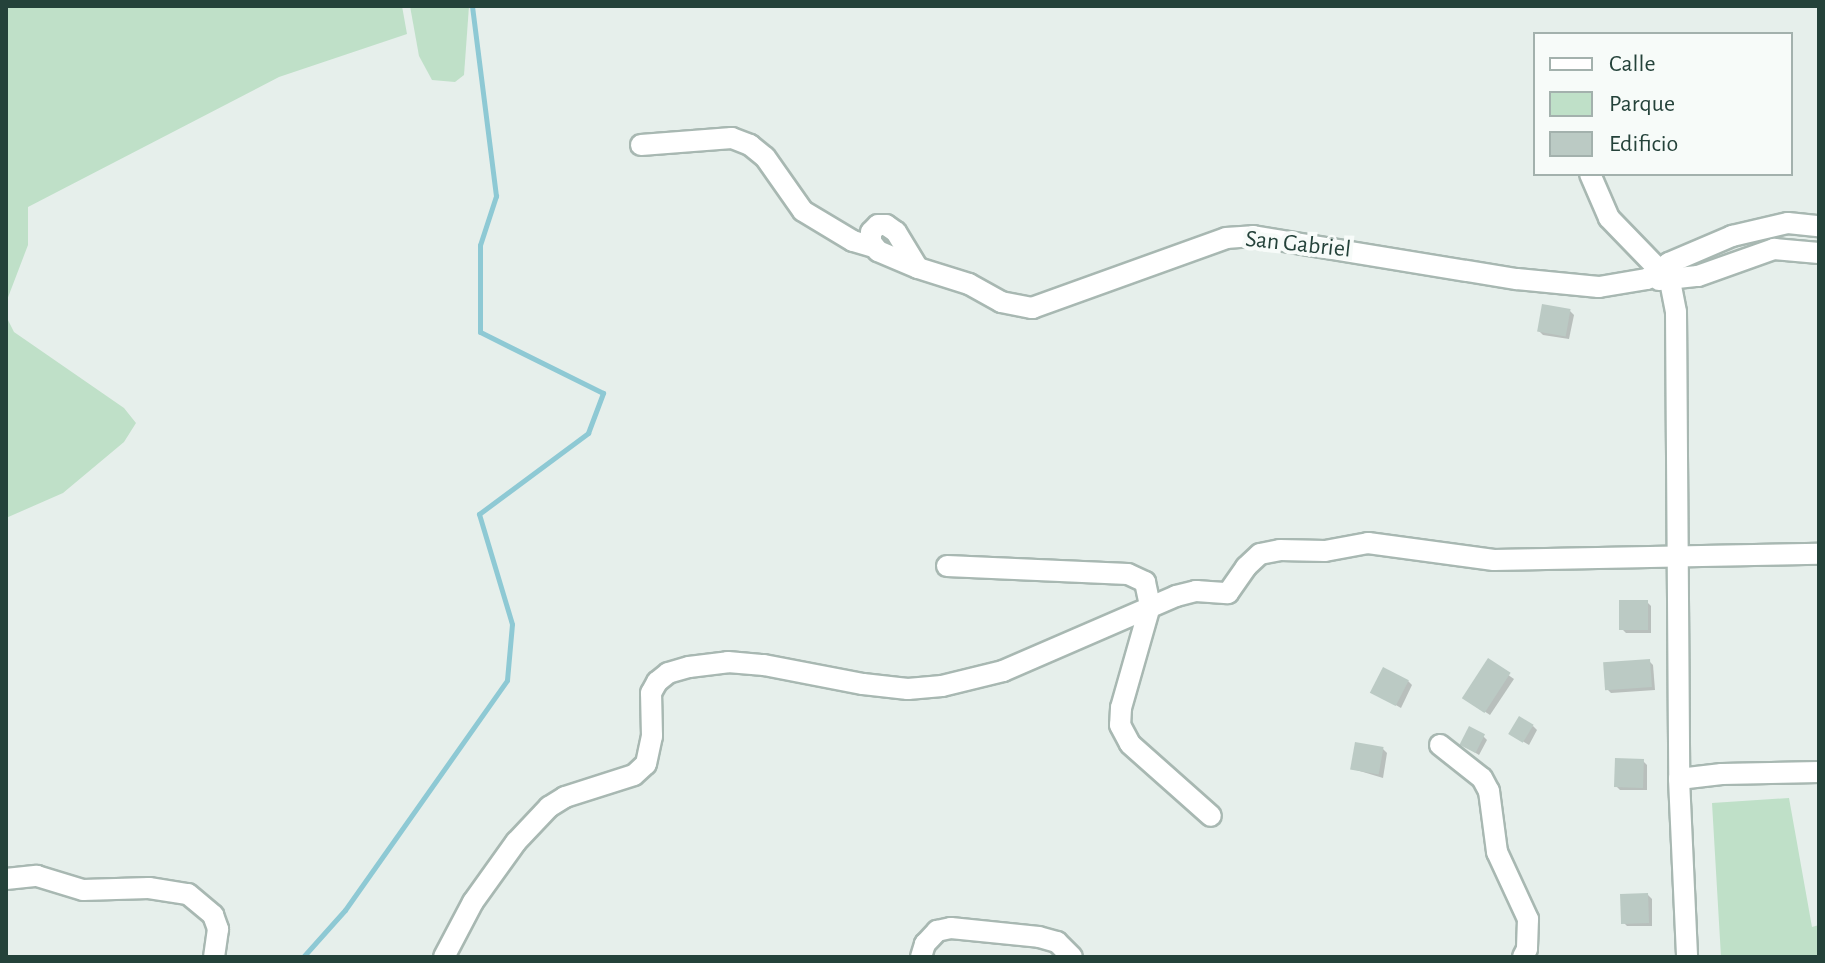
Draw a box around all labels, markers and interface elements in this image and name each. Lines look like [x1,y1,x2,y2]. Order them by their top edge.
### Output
legend [1533,32,1793,176]
text: Calle [1609,52,1656,76]
text: Parque [1609,92,1675,116]
text: Edificio [1609,132,1678,156]
street label: San Gabriel [1244,225,1352,265]

